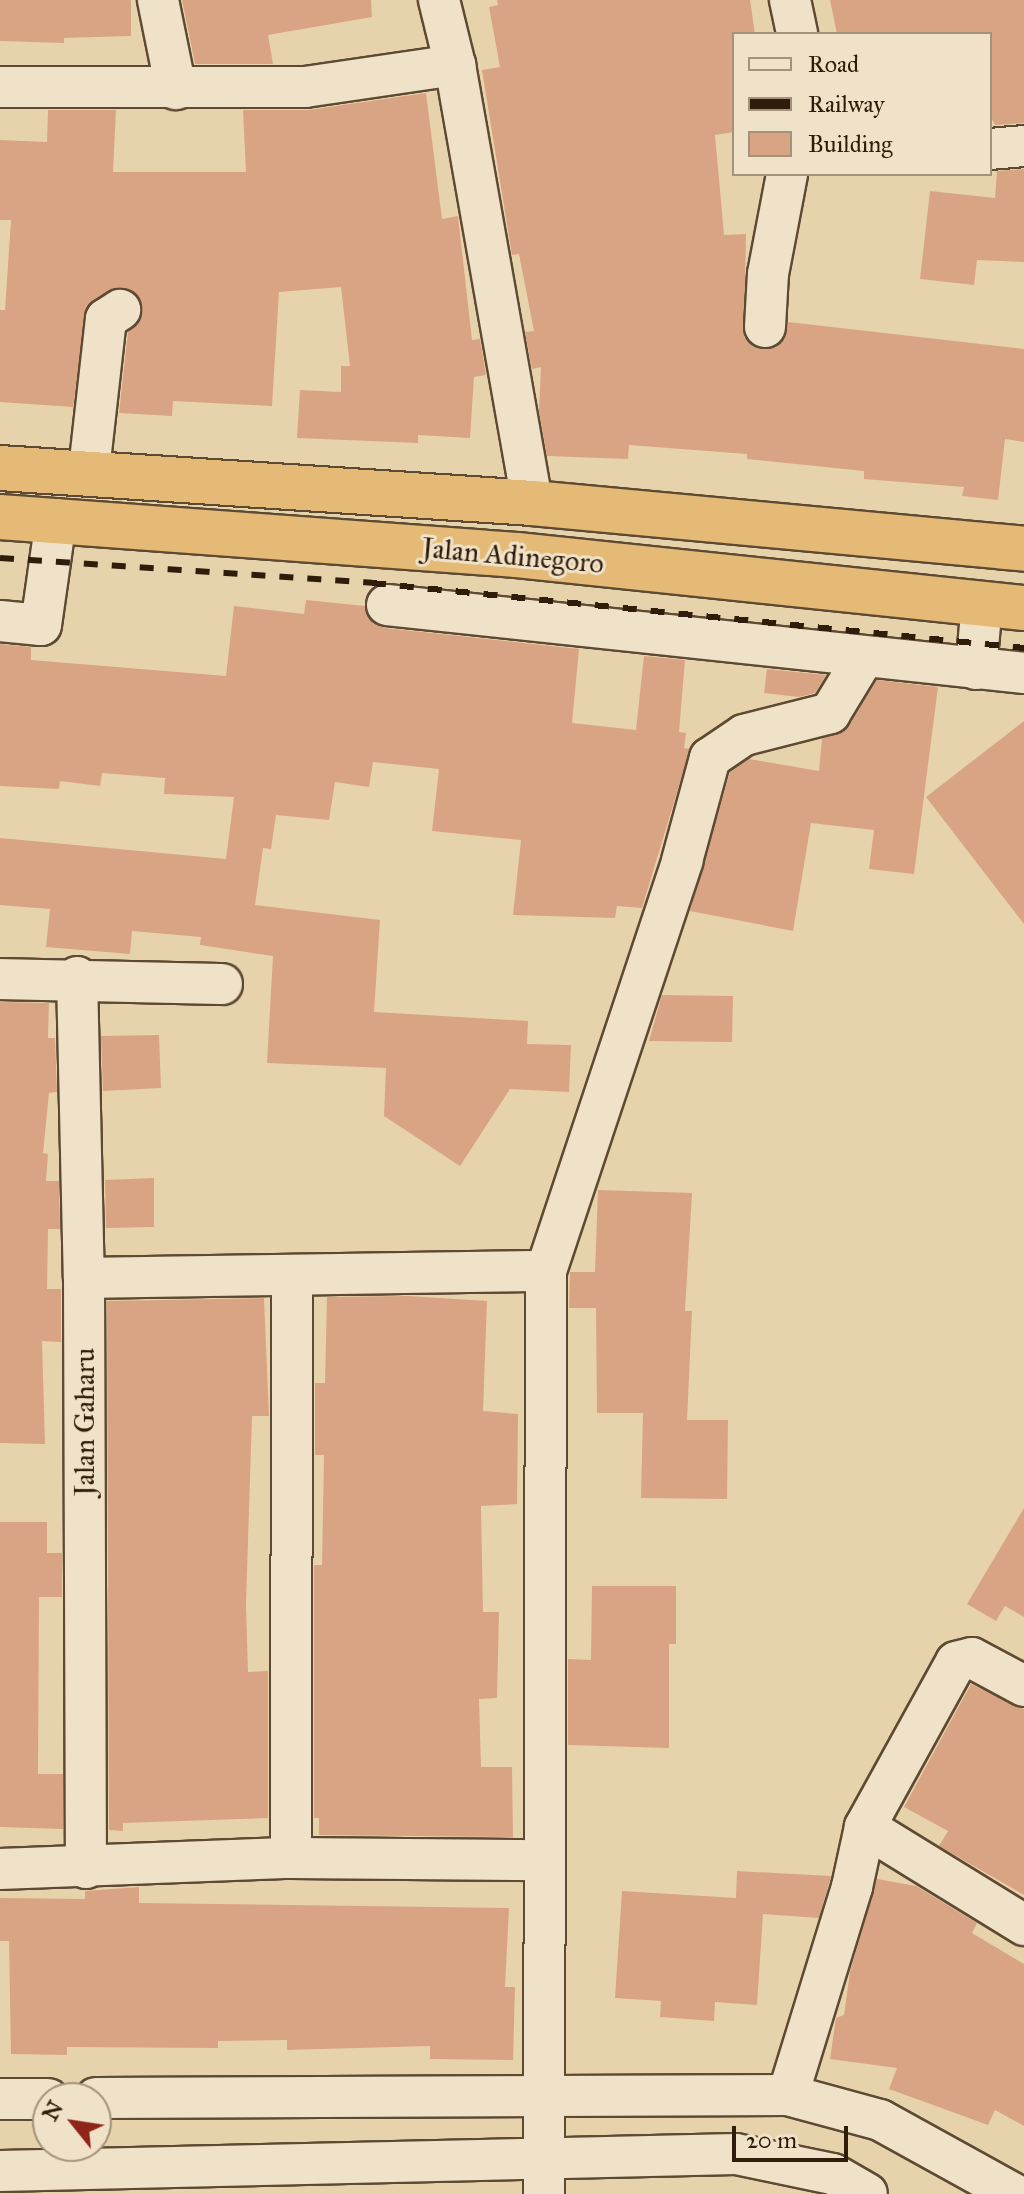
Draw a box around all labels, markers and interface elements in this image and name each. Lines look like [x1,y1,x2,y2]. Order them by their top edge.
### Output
legend [732,32,992,176]
text: Road [808,49,859,79]
text: Railway [808,89,885,119]
text: Building [808,129,893,159]
street label: Jalan Adinegoro [421,531,605,581]
street label: Jalan Gaharu [68,1348,102,1496]
north arrow [32,2082,112,2162]
text: N [36,2096,69,2126]
scale bar [736,2110,852,2160]
text: 20 m [746,2125,797,2155]

